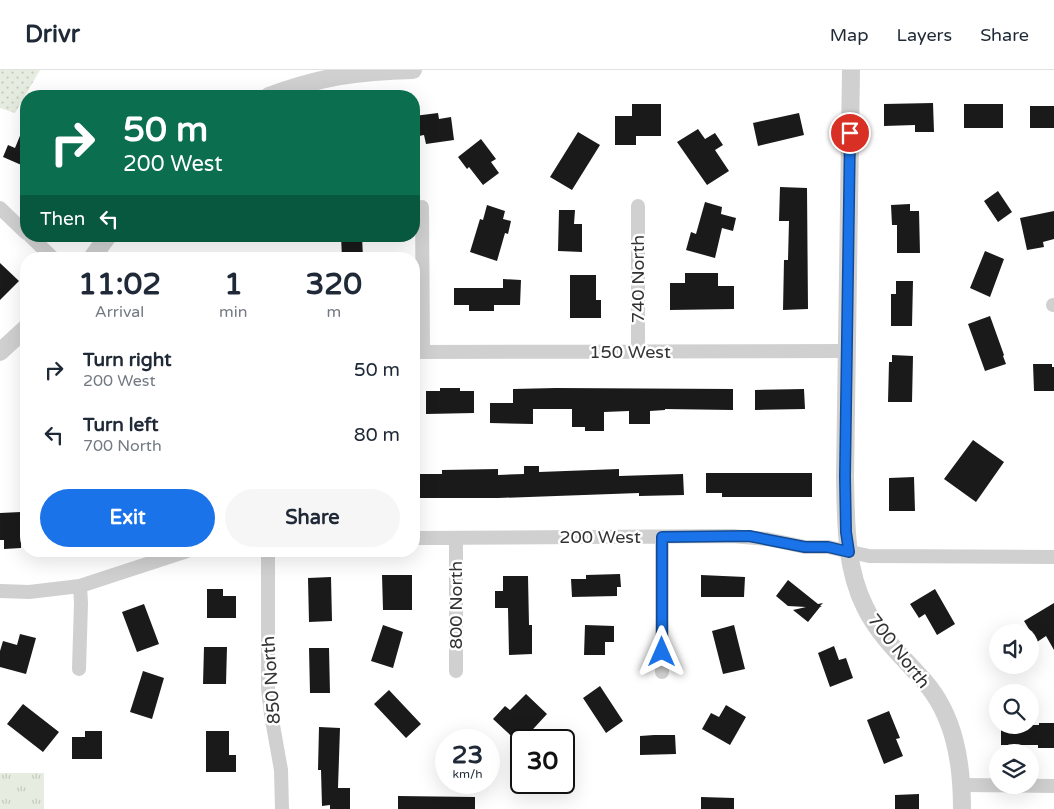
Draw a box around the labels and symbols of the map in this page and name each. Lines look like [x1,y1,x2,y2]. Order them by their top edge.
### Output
pin [829,112,871,154]
street label: 740 North [627,235,649,323]
street label: 150 West [589,341,671,363]
street label: 200 West [559,526,641,548]
street label: 800 North [445,561,467,649]
street label: 700 North [863,609,935,693]
position arrow [635,625,687,677]
street label: 850 North [257,635,285,725]
speed limit sign: 30 [510,729,575,794]

